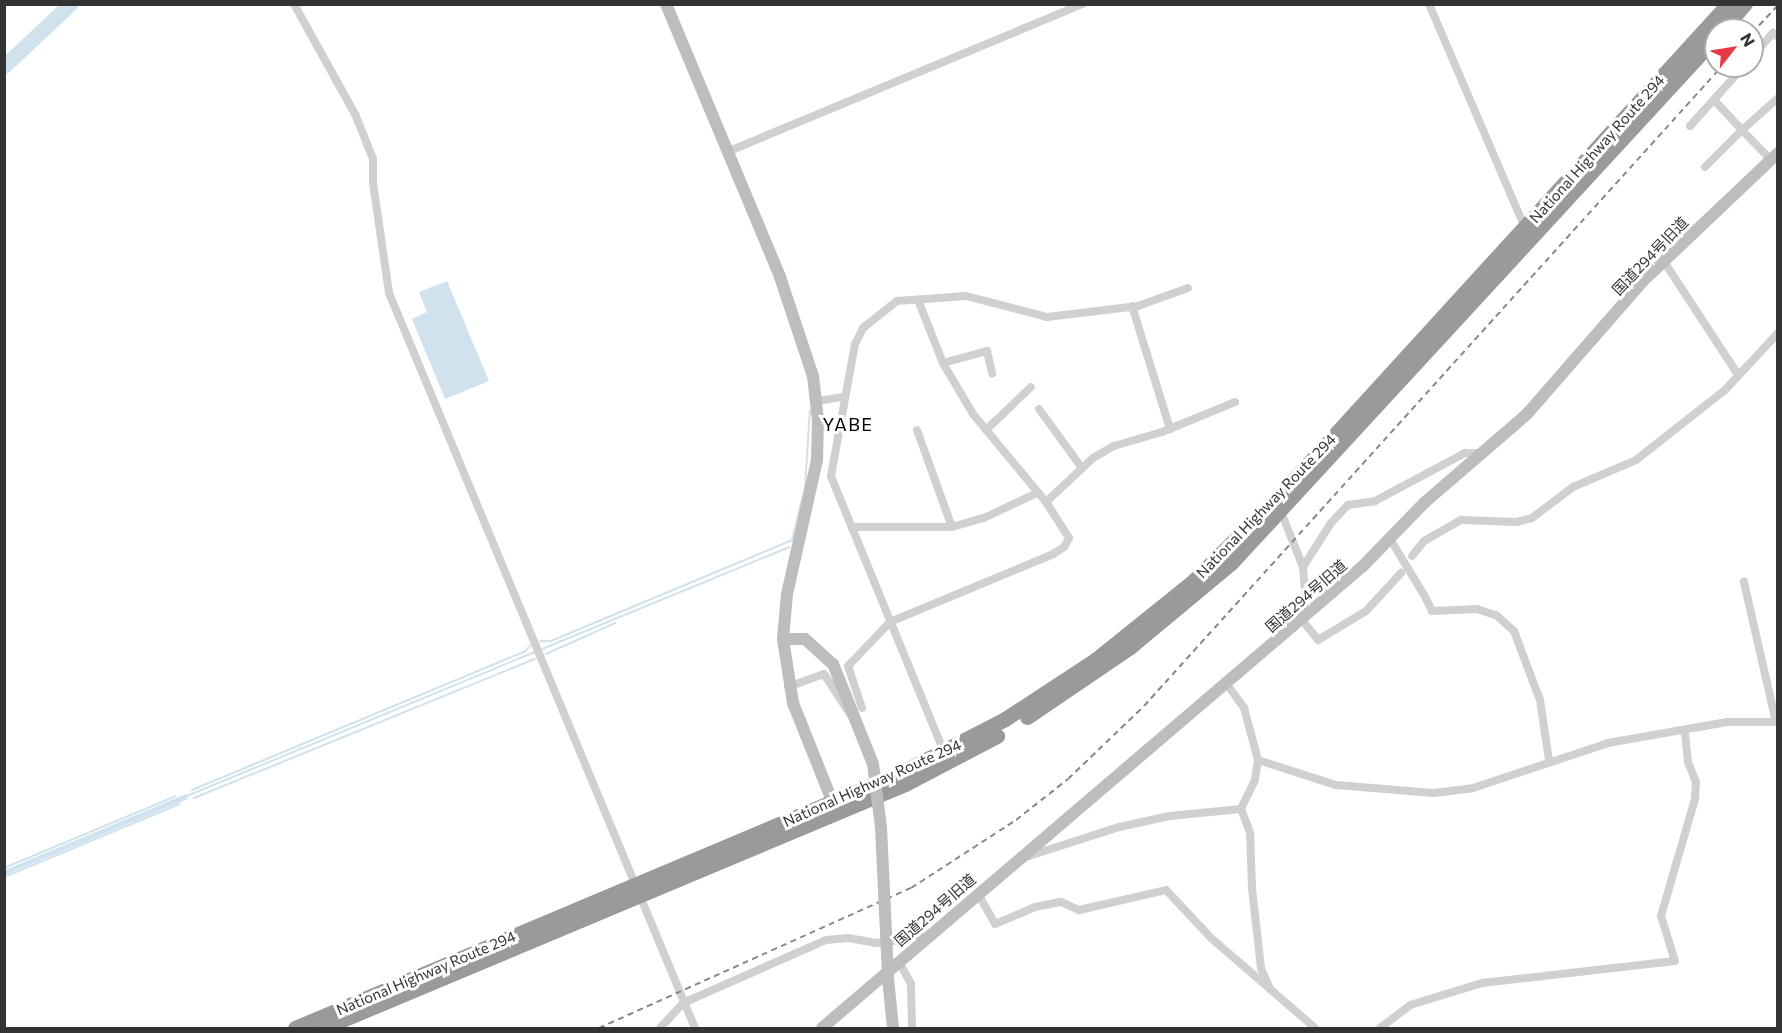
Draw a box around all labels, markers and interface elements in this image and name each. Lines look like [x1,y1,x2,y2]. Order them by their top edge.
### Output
north arrow [1704,18,1764,78]
text: N [1737,29,1759,50]
street label: National Highway Route 294 [1526,71,1668,227]
street label: 国道294号旧道 [1608,213,1692,299]
district label: YABE [823,413,873,435]
street label: National Highway Route 294 [1192,430,1340,582]
street label: 国道294号旧道 [1262,556,1350,636]
street label: National Highway Route 294 [780,735,964,831]
street label: 国道294号旧道 [891,870,979,950]
street label: National Highway Route 294 [334,927,518,1019]

